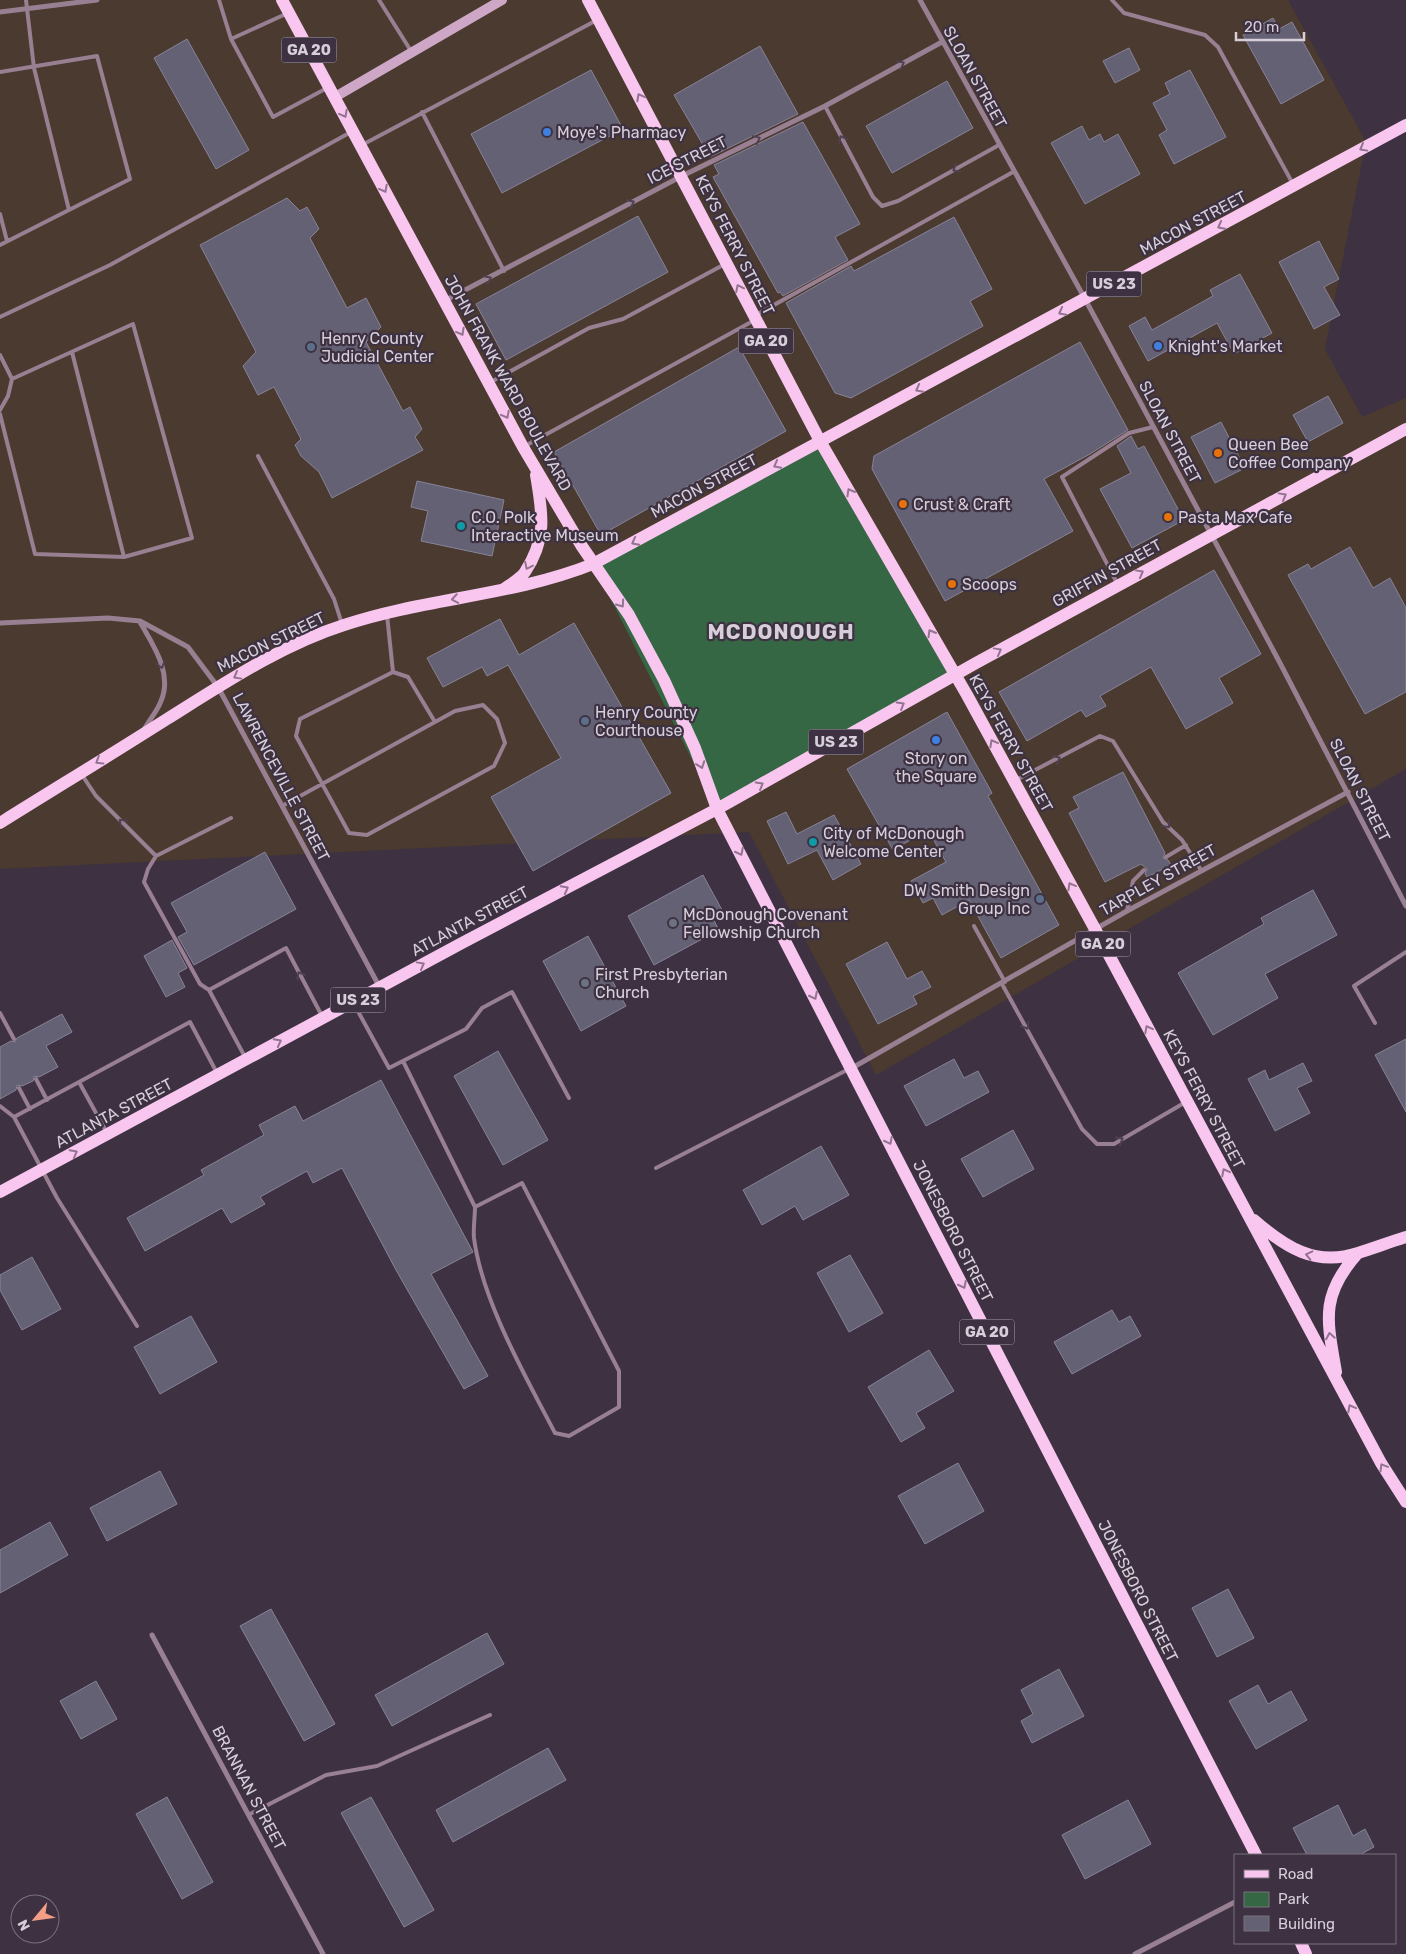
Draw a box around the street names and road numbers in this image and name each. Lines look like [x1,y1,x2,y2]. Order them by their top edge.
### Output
street label: SLOAN STREET [939,23,1011,131]
road number: GA 20 [282,38,336,62]
street label: ICE STREET [644,132,730,188]
street label: KEYS FERRY STREET [691,172,779,318]
street label: MACON STREET [1136,187,1250,259]
street label: JOHN FRANK WARD BOULEVARD [441,272,575,494]
road number: US 23 [1086,272,1142,296]
road number: GA 20 [738,328,794,354]
street label: SLOAN STREET [1135,377,1205,487]
street label: MACON STREET [647,450,761,522]
street label: GRIFFIN STREET [1049,535,1165,611]
street label: MACON STREET [214,608,328,676]
street label: KEYS FERRY STREET [965,671,1057,815]
street label: LAWRENCEVILLE STREET [228,689,334,865]
road number: US 23 [808,730,864,754]
street label: SLOAN STREET [1326,735,1394,845]
street label: TARPLEY STREET [1096,840,1220,920]
street label: ATLANTA STREET [408,882,532,960]
road number: GA 20 [1076,932,1130,956]
road number: US 23 [330,988,386,1012]
street label: KEYS FERRY STREET [1159,1026,1249,1172]
street label: ATLANTA STREET [52,1074,176,1152]
street label: JONESBORO STREET [909,1157,997,1305]
road number: GA 20 [960,1320,1014,1344]
street label: JONESBORO STREET [1094,1517,1182,1665]
street label: BRANNAN STREET [208,1723,290,1853]

